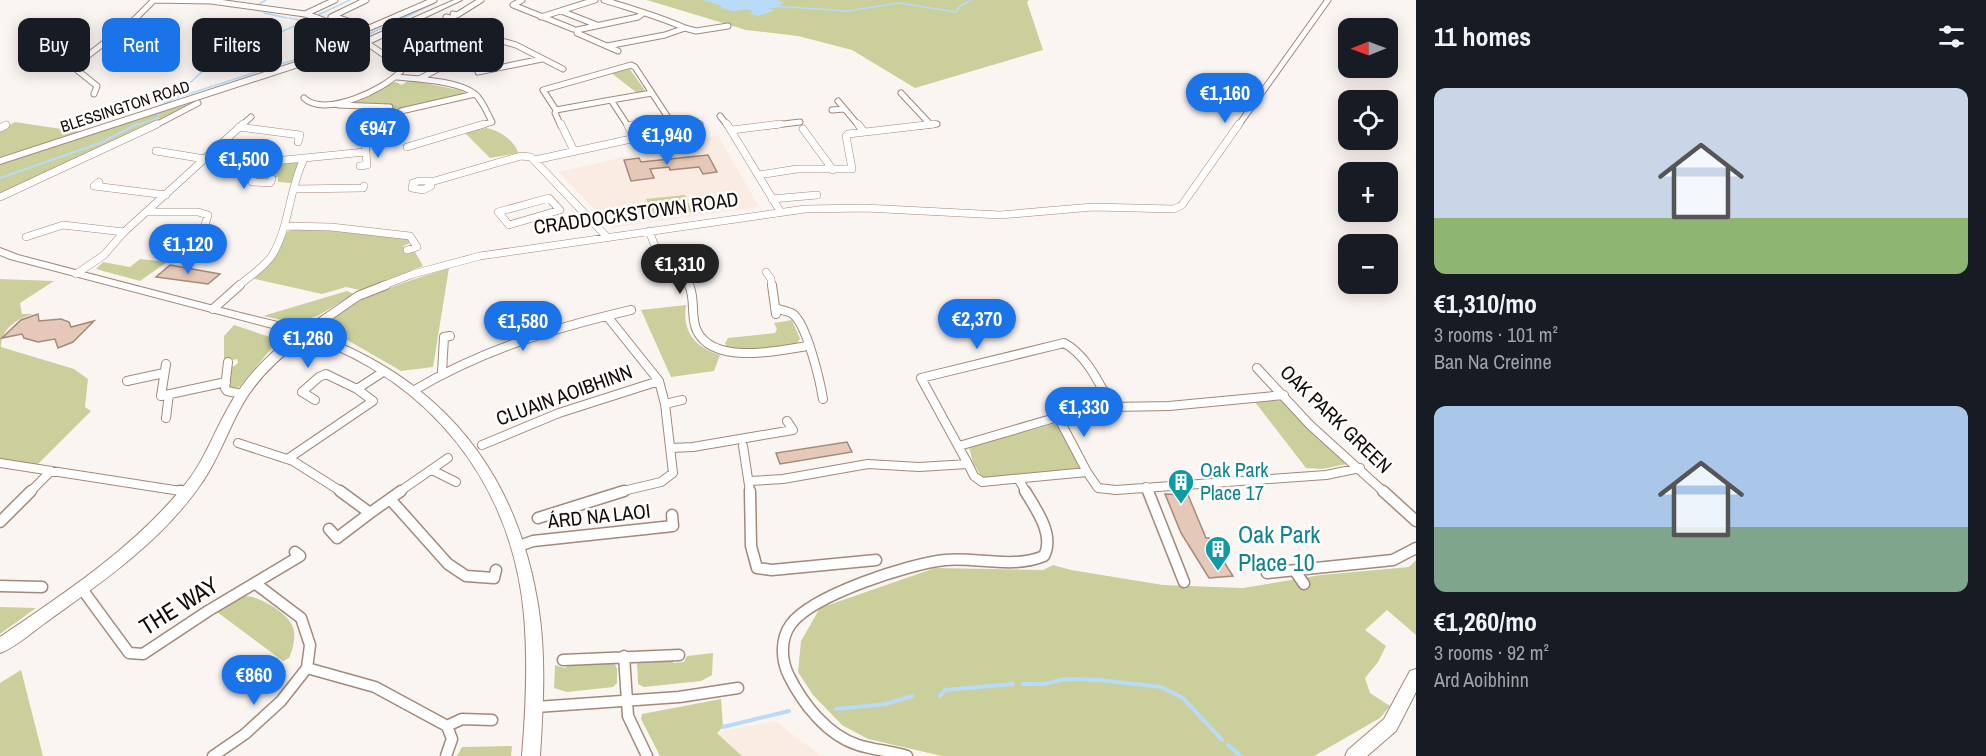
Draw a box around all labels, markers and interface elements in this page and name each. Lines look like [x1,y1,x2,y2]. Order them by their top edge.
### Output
chip: Buy [18,18,90,72]
chip: Rent [102,18,180,72]
chip: Filters [192,18,282,72]
chip: New [294,18,370,72]
chip: Apartment [382,18,504,72]
north arrow [1338,18,1398,78]
map controls [1338,18,1398,294]
text: 11 homes [1434,19,1531,54]
icon: filters [1935,20,1968,53]
pin: €1,160 [1176,73,1274,124]
street label: BLESSINGTON ROAD [58,75,192,137]
text: €1,160 [1200,79,1250,106]
button: locate [1338,90,1398,150]
pin: €947 [342,108,414,159]
text: €947 [360,114,396,141]
pin: €1,940 [618,115,716,166]
text: €1,940 [642,121,692,148]
icon: home [1647,127,1755,235]
pin: €1,500 [195,139,293,190]
text: €1,500 [219,145,269,172]
button: + [1338,162,1398,222]
street label: CRADDOCKSTOWN ROAD [532,185,740,240]
pin: €1,120 [139,224,237,275]
text: €1,120 [163,230,213,257]
button: − [1338,234,1398,294]
pin: €1,310 [631,244,729,295]
text: €1,310 [655,250,705,277]
text: €1,310/mo [1434,286,1537,321]
pin: €2,370 [928,299,1026,350]
pin: €1,580 [474,301,572,352]
text: €2,370 [952,305,1002,332]
text: €1,580 [498,307,548,334]
pin: €1,260 [259,318,357,369]
text: 3 rooms · 101 m² [1434,321,1558,348]
text: €1,260 [283,324,333,351]
text: Ban Na Creinne [1434,348,1552,375]
street label: CLUAIN AOIBHINN [492,357,636,432]
street label: OAK PARK GREEN [1275,358,1398,479]
pin: €1,330 [1035,387,1133,438]
text: €1,330 [1059,393,1109,420]
icon: home [1647,445,1755,553]
place label: Oak Park Place 17 [1200,456,1269,506]
building icon: Oak Park Place 17 [1166,467,1196,505]
street label: ÁRD NA LAOI [545,497,652,534]
place label: Oak Park Place 10 [1238,518,1320,578]
building icon: Oak Park Place 10 [1203,534,1233,572]
street label: THE WAY [133,568,224,642]
text: €1,260/mo [1434,604,1537,639]
text: 3 rooms · 92 m² [1434,639,1549,666]
pin: €860 [218,655,290,706]
text: €860 [236,661,272,688]
text: Ard Aoibhinn [1434,666,1529,693]

